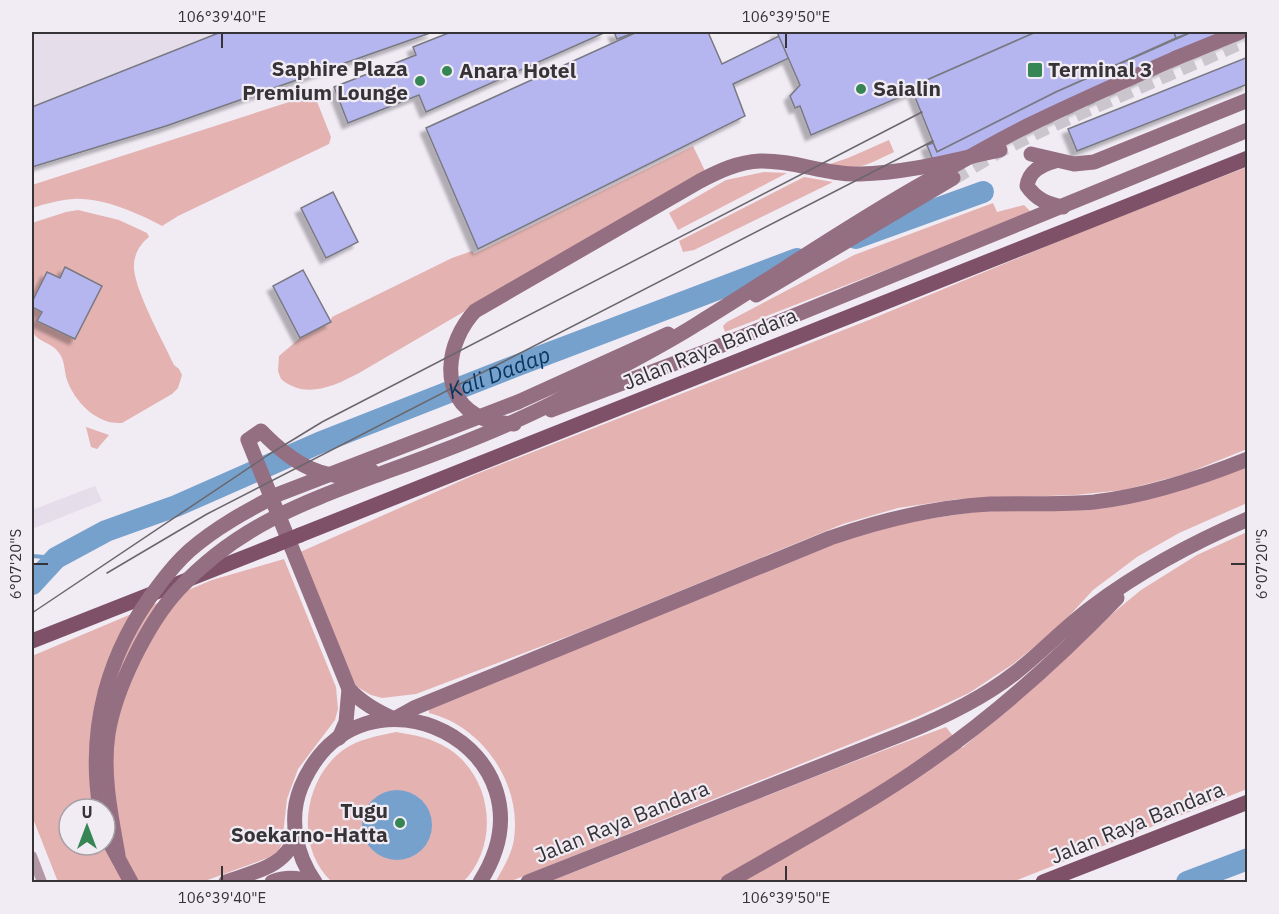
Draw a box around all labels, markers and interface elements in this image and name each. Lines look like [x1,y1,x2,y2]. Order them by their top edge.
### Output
text: 106°39'40"E [178,7,266,26]
text: 106°39'50"E [742,7,830,26]
place label: Saphire Plaza Premium Lounge [242,54,408,106]
place label: Terminal 3 [1048,55,1152,83]
place label: Anara Hotel [459,56,576,84]
marker: Terminal 3 [1026,61,1044,79]
marker: Anara Hotel [440,64,454,78]
marker: Saphire Plaza Premium Lounge [413,74,427,88]
place label: Saialin [873,74,941,102]
marker: Saialin [854,82,868,96]
street label: Jalan Raya Bandara [618,300,801,396]
water label: Kali Dadap [443,339,554,405]
text: 6°07'20"S [6,529,25,599]
text: 6°07'20"S [1252,529,1271,599]
street label: Jalan Raya Bandara [530,773,713,869]
street label: Jalan Raya Bandara [1045,774,1228,870]
place label: Tugu Soekarno-Hatta [231,796,388,848]
north arrow [57,797,117,857]
text: U [81,802,93,822]
marker: Tugu Soekarno-Hatta [393,816,407,830]
text: 106°39'40"E [178,888,266,907]
text: 106°39'50"E [742,888,830,907]

